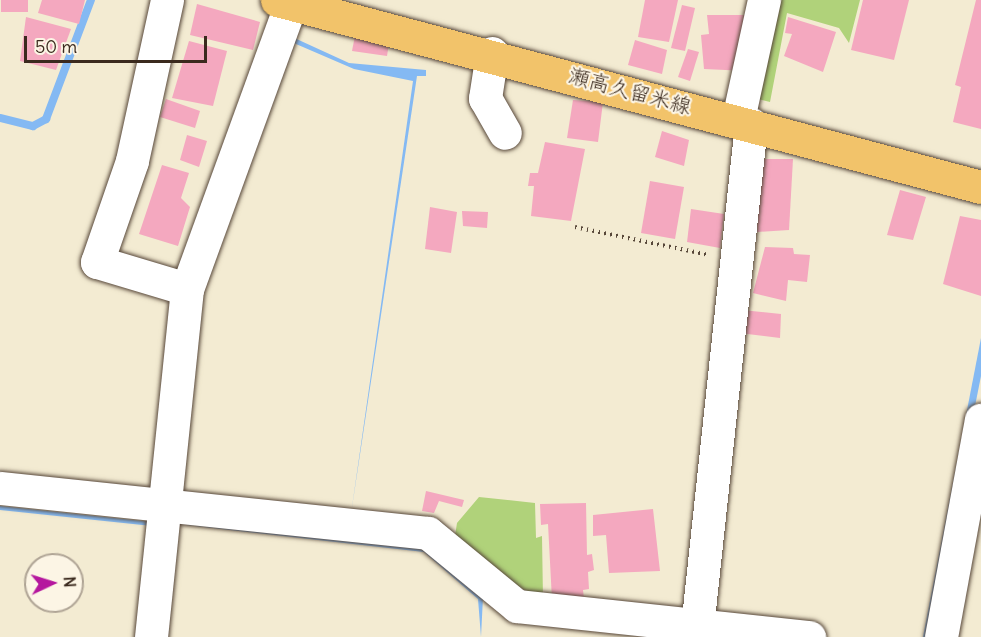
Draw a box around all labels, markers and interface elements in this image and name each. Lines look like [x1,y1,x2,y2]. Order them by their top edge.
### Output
scale bar [27,24,210,62]
text: 50 m [35,35,77,58]
street label: 瀬高久留米線 [566,63,694,119]
north arrow [24,553,84,613]
text: N [60,576,80,588]

